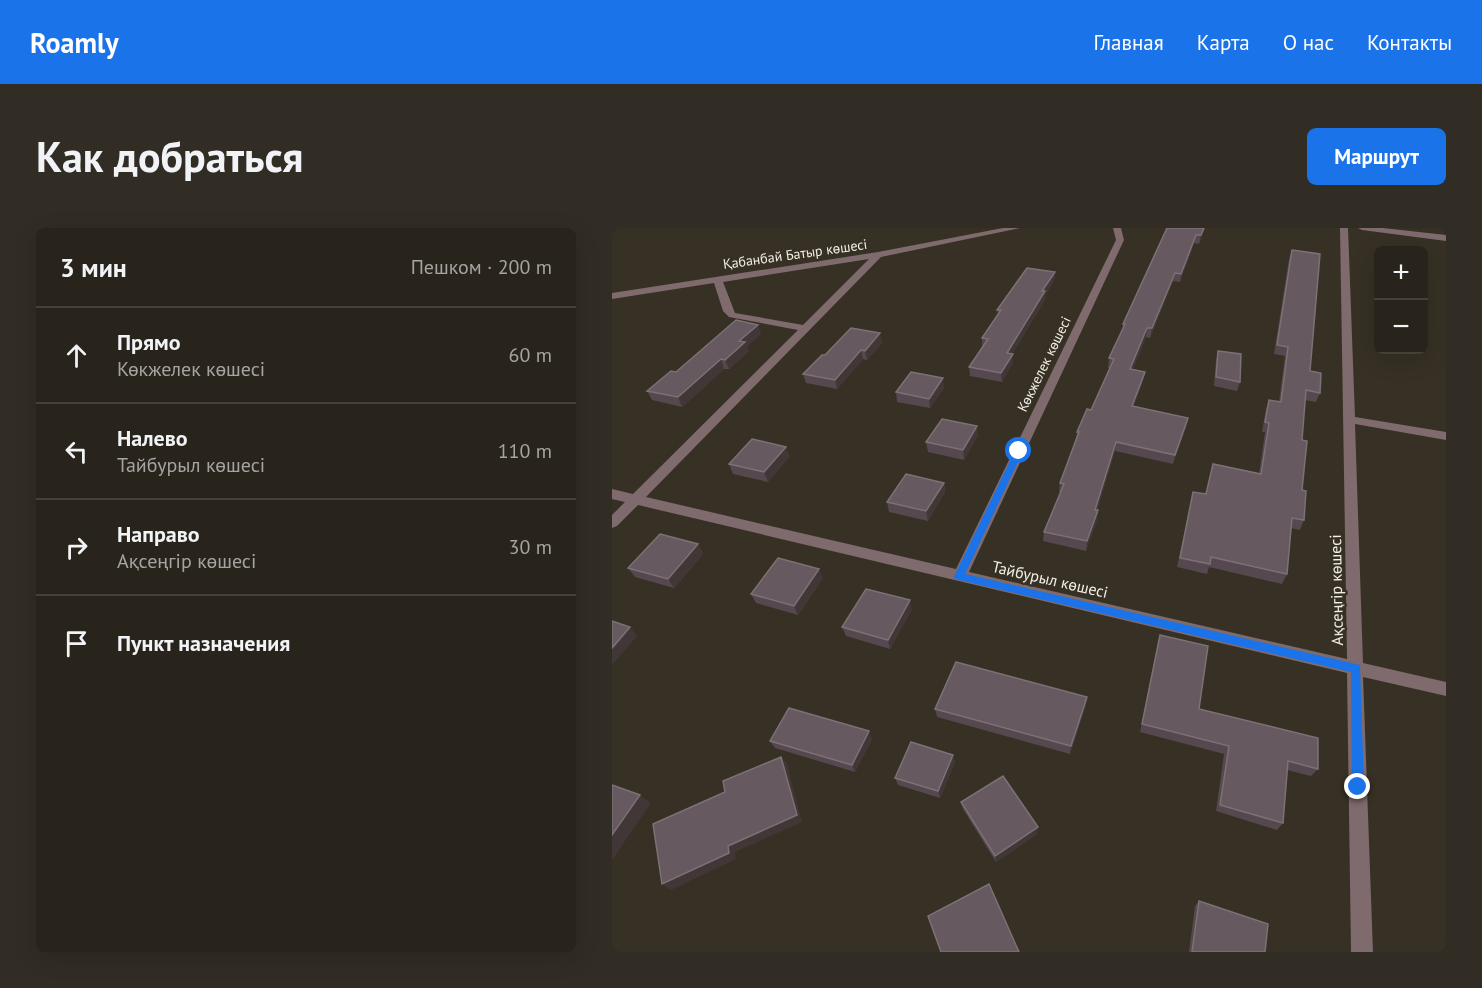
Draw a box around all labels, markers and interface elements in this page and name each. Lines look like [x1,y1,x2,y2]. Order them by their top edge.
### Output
text: Roamly [30,24,119,61]
text: Главная [1093,29,1164,56]
text: Карта [1197,29,1250,56]
text: О нас [1283,29,1334,56]
text: Контакты [1367,29,1452,56]
button: Маршрут [1307,128,1446,185]
text: Как добраться [36,129,303,184]
street label: Қабанбай Батыр көшесі [722,235,868,273]
map controls [1374,246,1428,354]
button: + [1374,246,1428,300]
text: 3 мин [60,251,127,284]
text: Пешком · 200 m [411,254,552,280]
button: − [1374,300,1428,354]
street label: Көкжелек көшесі [1013,313,1075,415]
text: Прямо [117,328,180,356]
icon: ahead [60,339,93,372]
text: 60 m [509,342,552,368]
text: Көкжелек көшесі [117,356,265,382]
text: Налево [117,424,188,452]
icon: left [60,435,93,468]
route start [1005,437,1031,463]
text: 110 m [498,438,552,464]
text: Тайбурыл көшесі [117,452,265,478]
text: Направо [117,520,200,548]
icon: right [60,531,93,564]
text: 30 m [509,534,552,560]
street label: Ақсеңгір көшесі [1325,534,1347,646]
text: Ақсеңгір көшесі [117,548,256,574]
street label: Тайбурыл көшесі [990,556,1110,602]
icon: arrive [60,627,93,660]
text: Пункт назначения [117,629,290,657]
route end [1344,773,1370,799]

